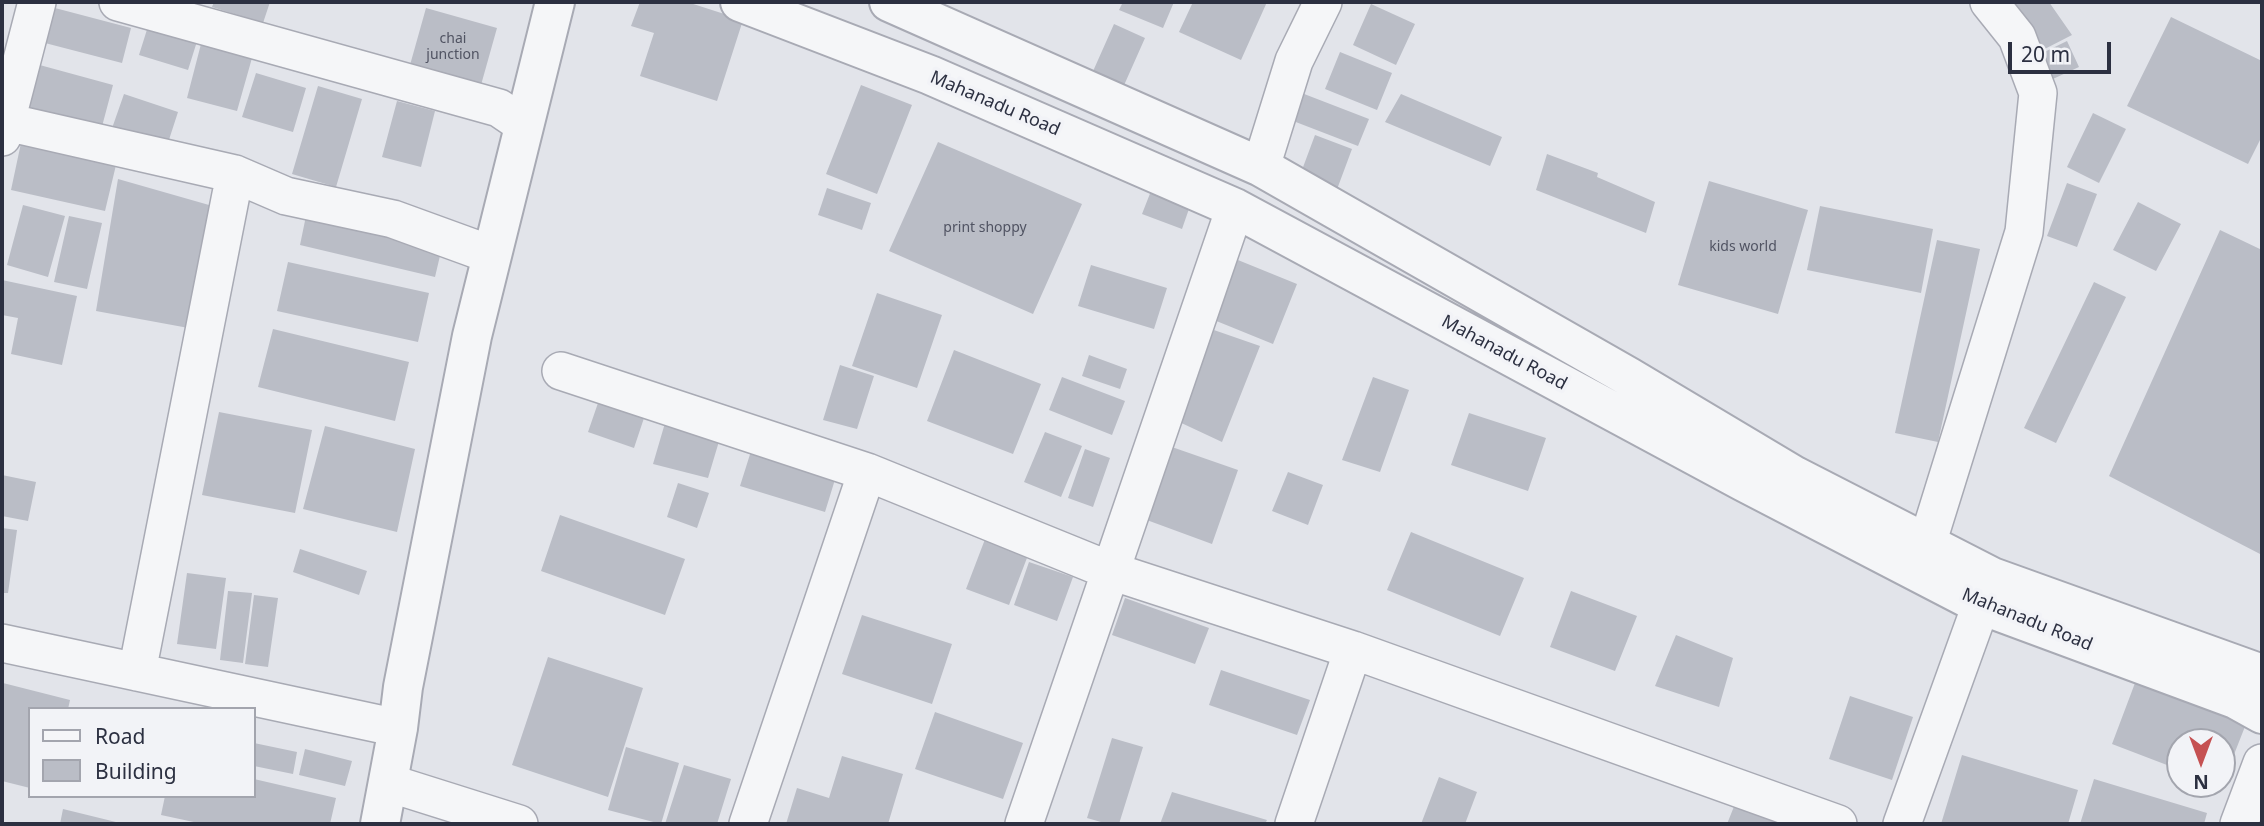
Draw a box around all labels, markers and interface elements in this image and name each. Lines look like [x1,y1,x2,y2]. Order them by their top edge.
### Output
scale bar [2012,28,2115,72]
house number: chai junction [426,31,480,64]
text: 20 m [2021,40,2070,68]
street label: Mahanadu Road [927,67,1063,141]
house number: print shoppy [943,220,1027,236]
house number: kids world [1709,239,1777,255]
street label: Mahanadu Road [1438,311,1570,395]
street label: Mahanadu Road [1959,584,2095,656]
legend [28,707,256,798]
text: Road [95,722,145,750]
north arrow [2166,728,2236,798]
text: Building [95,757,177,785]
text: N [2193,769,2209,795]

